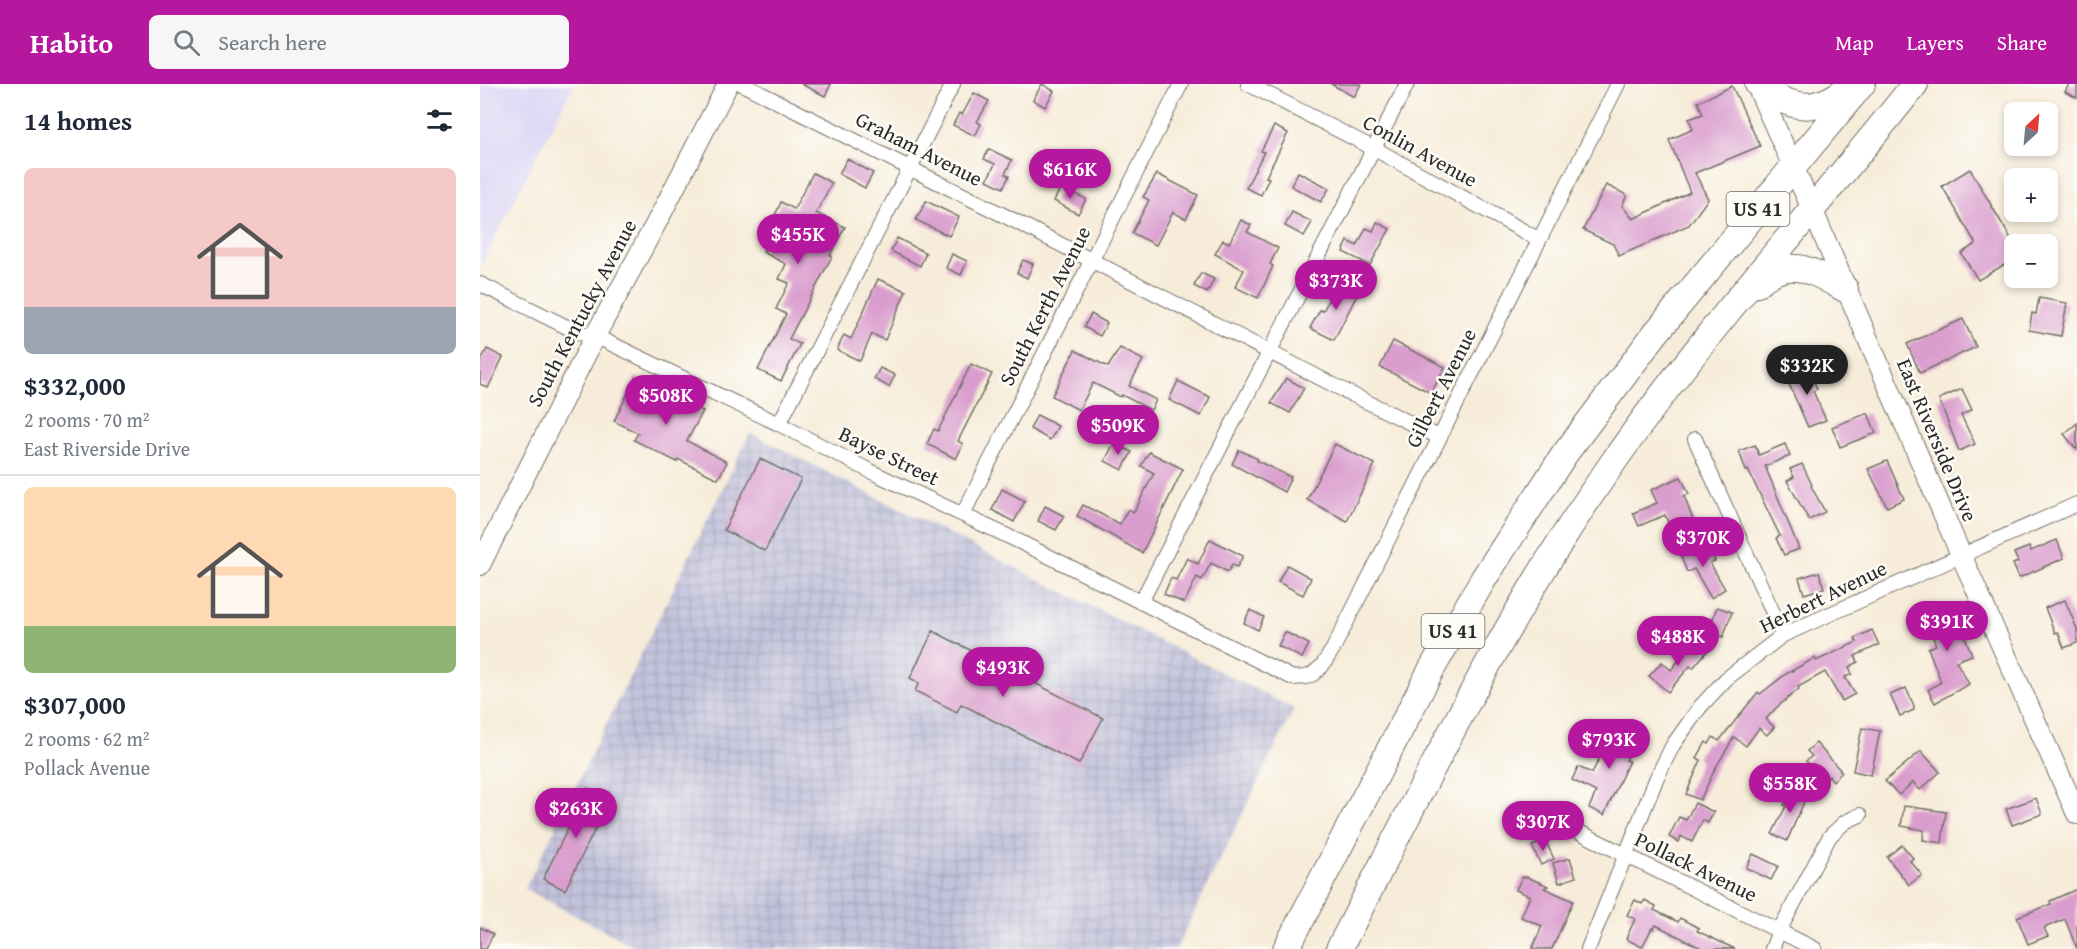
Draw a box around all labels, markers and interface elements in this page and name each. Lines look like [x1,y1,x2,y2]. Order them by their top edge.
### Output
search box [149,15,569,69]
text: Habito [30,22,113,63]
icon: search [170,26,203,59]
text: Search here [218,26,327,58]
text: Map [1835,27,1874,58]
text: Layers [1907,27,1964,58]
text: Share [1997,27,2047,58]
text: 14 homes [24,101,132,140]
north arrow [2004,102,2058,156]
map controls [2004,102,2058,288]
street label: Graham Avenue [850,103,988,194]
icon: filters [423,104,456,137]
street label: Conlin Avenue [1357,106,1483,195]
pin: $616K [1028,149,1112,200]
text: $616K [1043,154,1097,183]
button: + [2004,168,2058,222]
road number: US 41 [1726,192,1790,226]
icon: home [186,207,294,315]
street label: South Kentucky Avenue [519,213,644,412]
pin: $455K [756,214,840,265]
text: $455K [771,219,825,248]
street label: South Kerth Avenue [991,220,1098,391]
button: − [2004,234,2058,288]
pin: $373K [1294,260,1378,311]
text: $373K [1309,265,1363,294]
street label: Gilbert Avenue [1397,323,1484,453]
pin: $332K [1765,345,1849,396]
text: $332K [1780,350,1834,379]
street label: East Riverside Drive [1889,353,1986,526]
text: $332,000 [24,366,126,405]
pin: $508K [624,375,708,426]
text: $508K [639,380,693,409]
text: 2 rooms · 70 m² [24,405,150,434]
pin: $509K [1076,405,1160,456]
text: $509K [1091,410,1145,439]
street label: Bayse Street [834,418,945,493]
text: East Riverside Drive [24,434,190,463]
pin: $370K [1661,517,1745,568]
text: $370K [1676,522,1730,551]
icon: home [186,526,294,634]
street label: Herbert Avenue [1754,552,1892,641]
pin: $391K [1905,601,1989,652]
text: $391K [1920,606,1974,635]
road number: US 41 [1422,614,1484,648]
pin: $488K [1636,616,1720,667]
text: $488K [1651,621,1705,650]
pin: $493K [961,647,1045,698]
text: $493K [976,652,1030,681]
text: $307,000 [24,685,126,724]
pin: $793K [1567,719,1651,770]
text: 2 rooms · 62 m² [24,724,150,753]
text: $793K [1582,724,1636,753]
text: Pollack Avenue [24,753,150,782]
pin: $558K [1748,763,1832,814]
text: $558K [1763,768,1817,797]
pin: $263K [534,788,618,839]
text: $263K [549,793,603,822]
pin: $307K [1501,801,1585,852]
text: $307K [1516,806,1570,835]
street label: Pollack Avenue [1630,824,1763,910]

